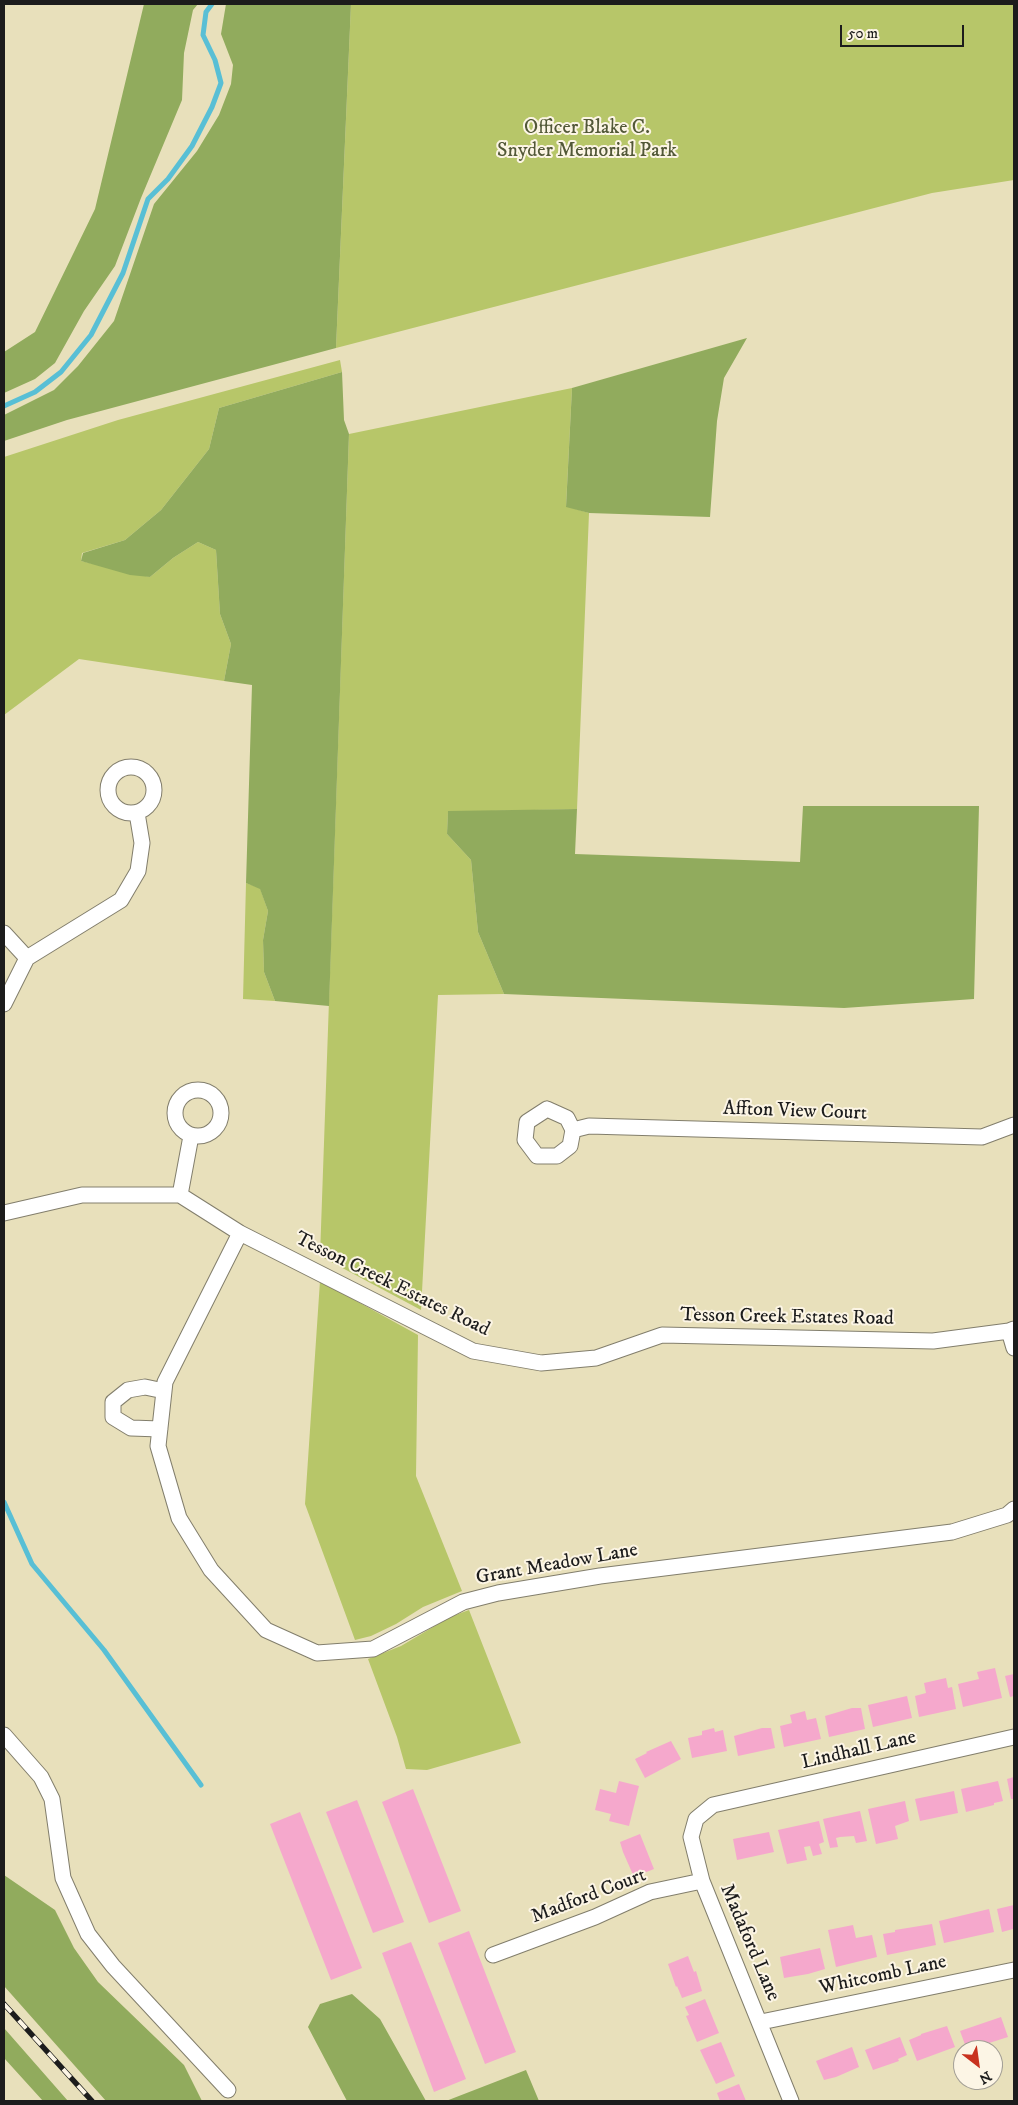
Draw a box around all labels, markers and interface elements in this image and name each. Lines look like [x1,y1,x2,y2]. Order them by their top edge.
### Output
scale bar [843,15,967,47]
text: 50 m [848,24,878,43]
park label: Officer Blake C. Snyder Memorial Park [497,117,677,164]
street label: Affton View Court [722,1097,868,1127]
street label: Tesson Creek Estates Road [291,1227,493,1343]
street label: Tesson Creek Estates Road [680,1304,894,1332]
street label: Grant Meadow Lane [474,1539,640,1591]
street label: Lindhall Lane [799,1726,919,1776]
street label: Madford Court [528,1864,650,1930]
street label: Madaford Lane [714,1881,784,2005]
street label: Whitcomb Lane [817,1951,949,2001]
north arrow [953,2040,1003,2090]
text: N [976,2066,994,2088]

